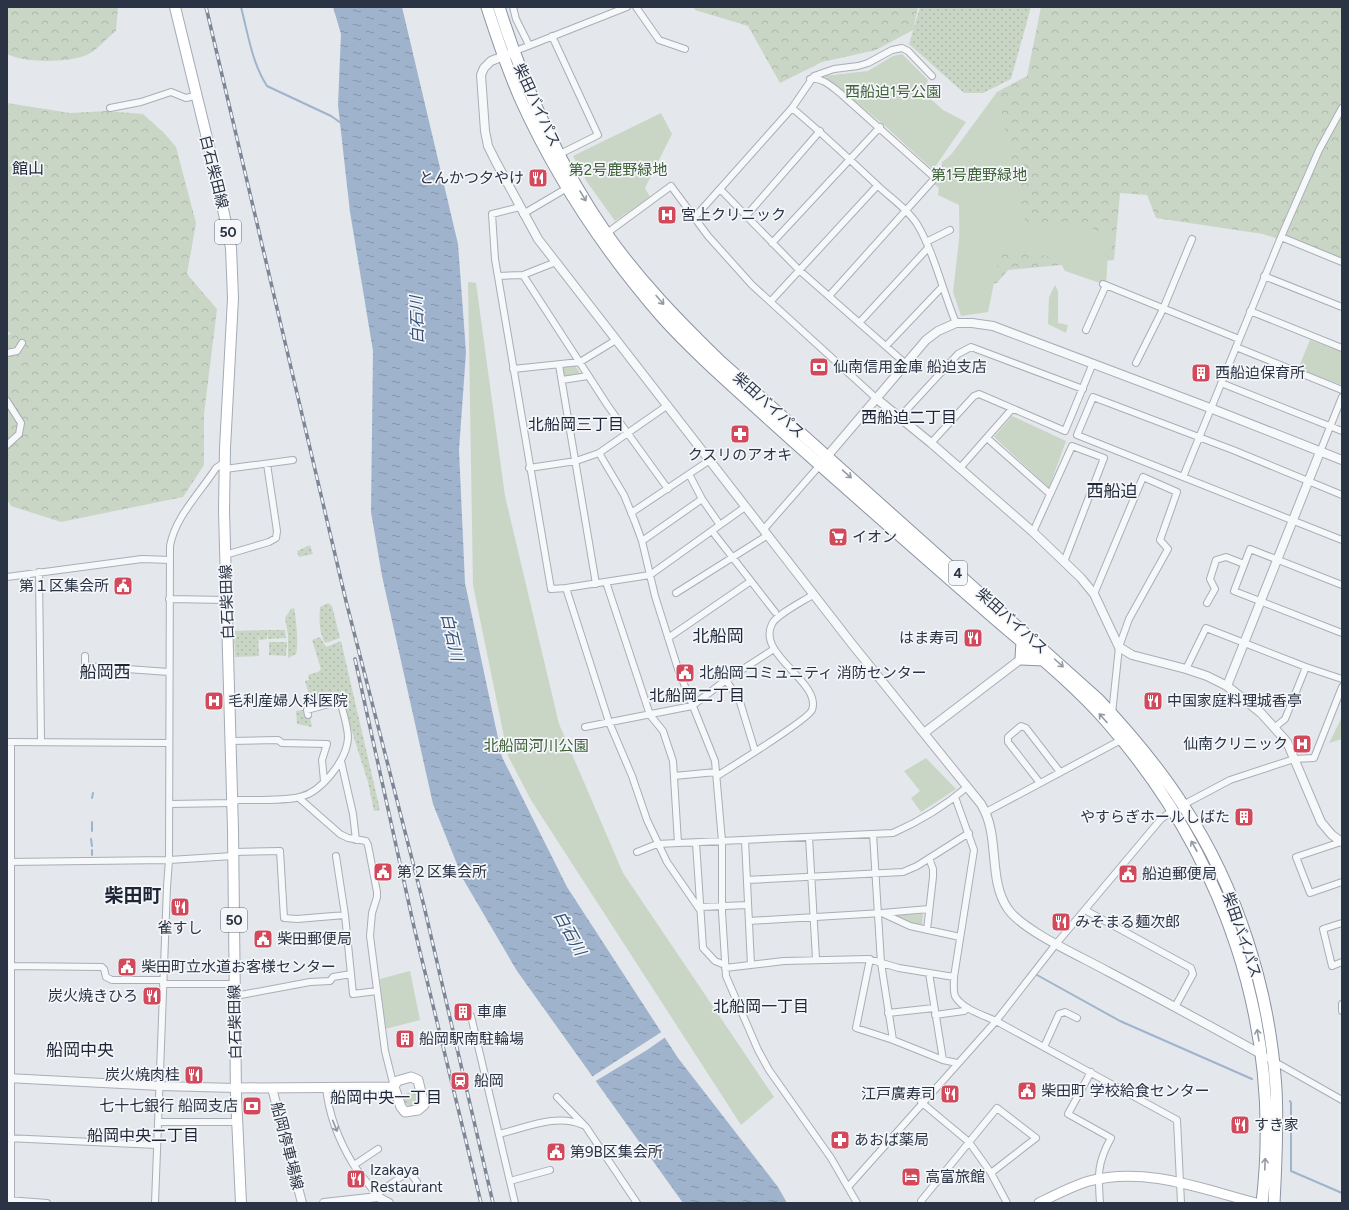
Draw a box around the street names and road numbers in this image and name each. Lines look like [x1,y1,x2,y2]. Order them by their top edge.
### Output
street label: 柴田バイパス [510,61,564,149]
street label: 白石柴田線 [196,133,232,211]
road number: 50 [215,220,241,244]
street label: 柴田バイパス [730,368,808,442]
road number: 4 [949,561,967,585]
street label: 白石柴田線 [217,564,237,640]
street label: 柴田バイパス [973,584,1051,658]
street label: 柴田バイパス [1219,890,1265,980]
road number: 50 [221,908,247,932]
street label: 白石柴田線 [225,984,245,1060]
street label: 船岡停車場線 [267,1100,307,1192]

